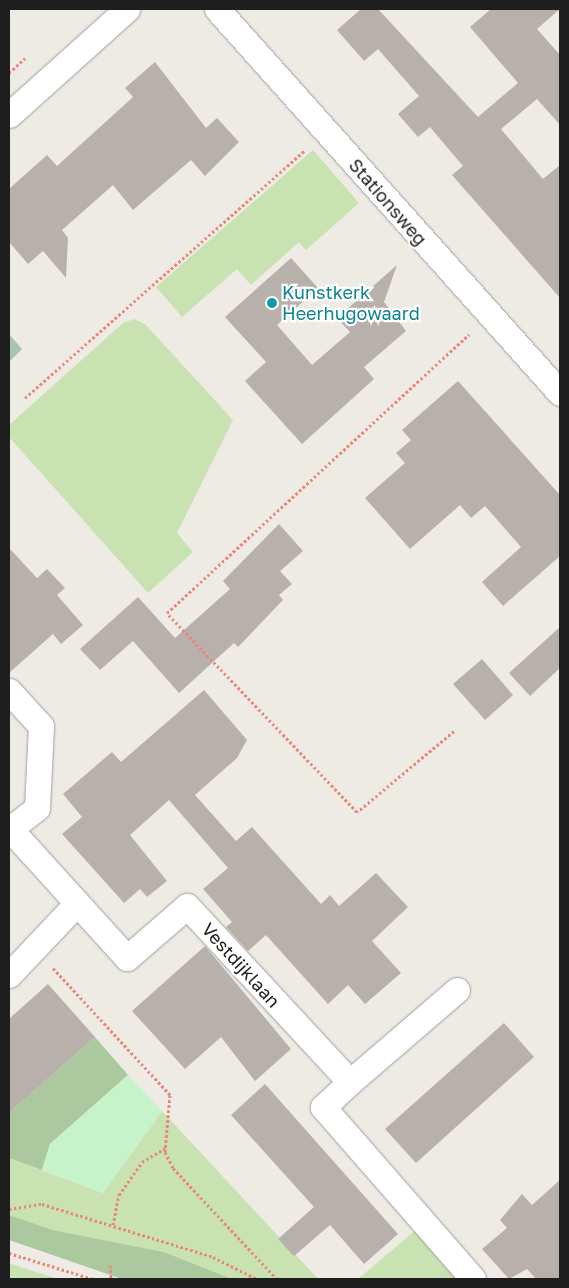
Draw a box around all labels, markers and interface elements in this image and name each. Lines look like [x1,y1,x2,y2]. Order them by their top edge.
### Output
street label: Stationsweg [345,154,431,250]
place label: Kunstkerk Heerhugowaard [282,282,420,324]
marker: Kunstkerk Heerhugowaard [266,297,278,309]
street label: Vestdijklaan [197,918,285,1012]

